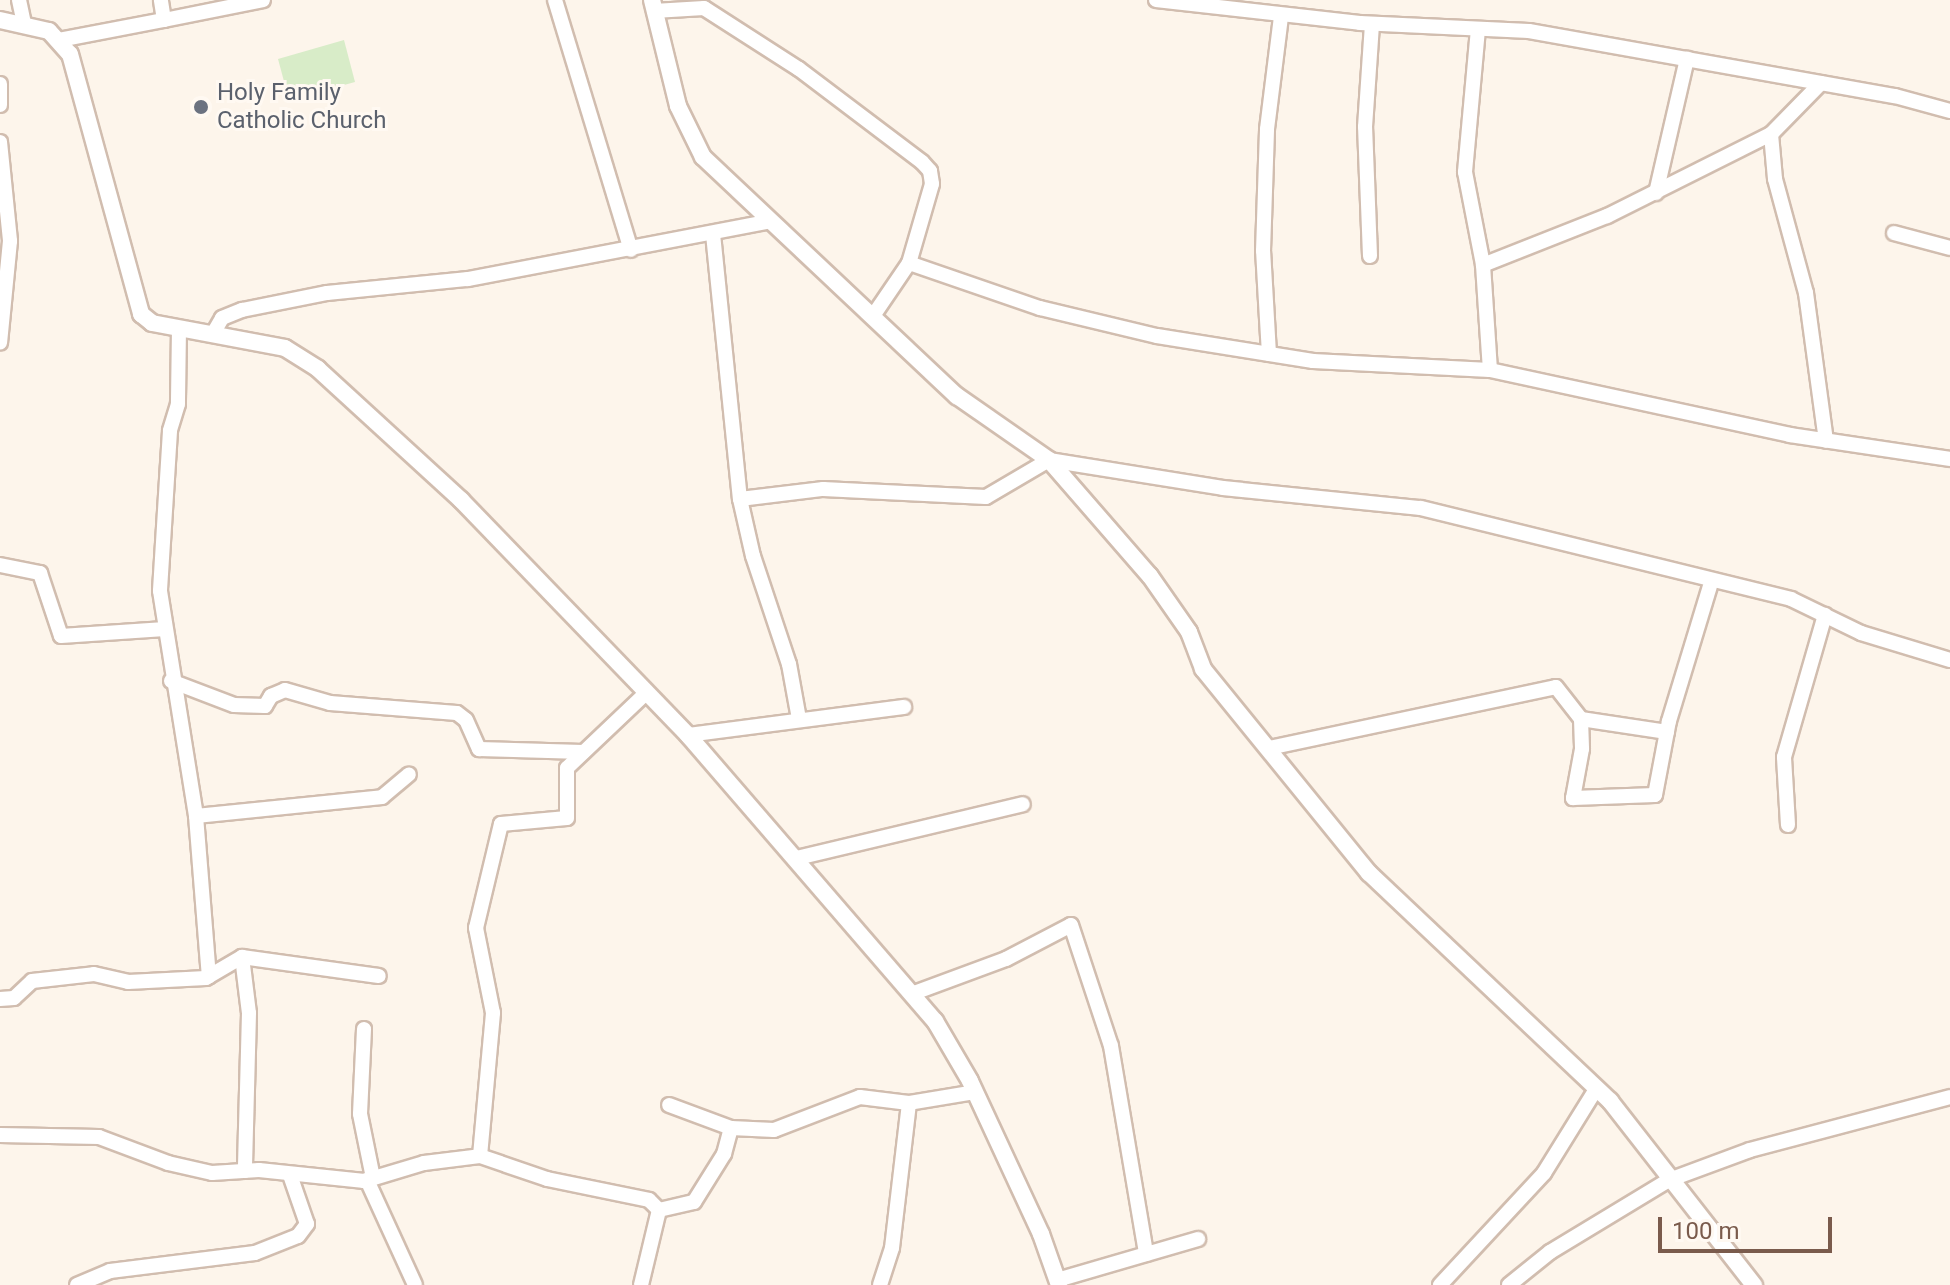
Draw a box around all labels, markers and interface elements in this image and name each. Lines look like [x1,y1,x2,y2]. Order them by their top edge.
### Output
place label: Holy Family Catholic Church [217,79,386,135]
marker: Holy Family Catholic Church [192,98,210,116]
scale bar [1662,1201,1836,1251]
text: 100 m [1672,1217,1739,1245]

